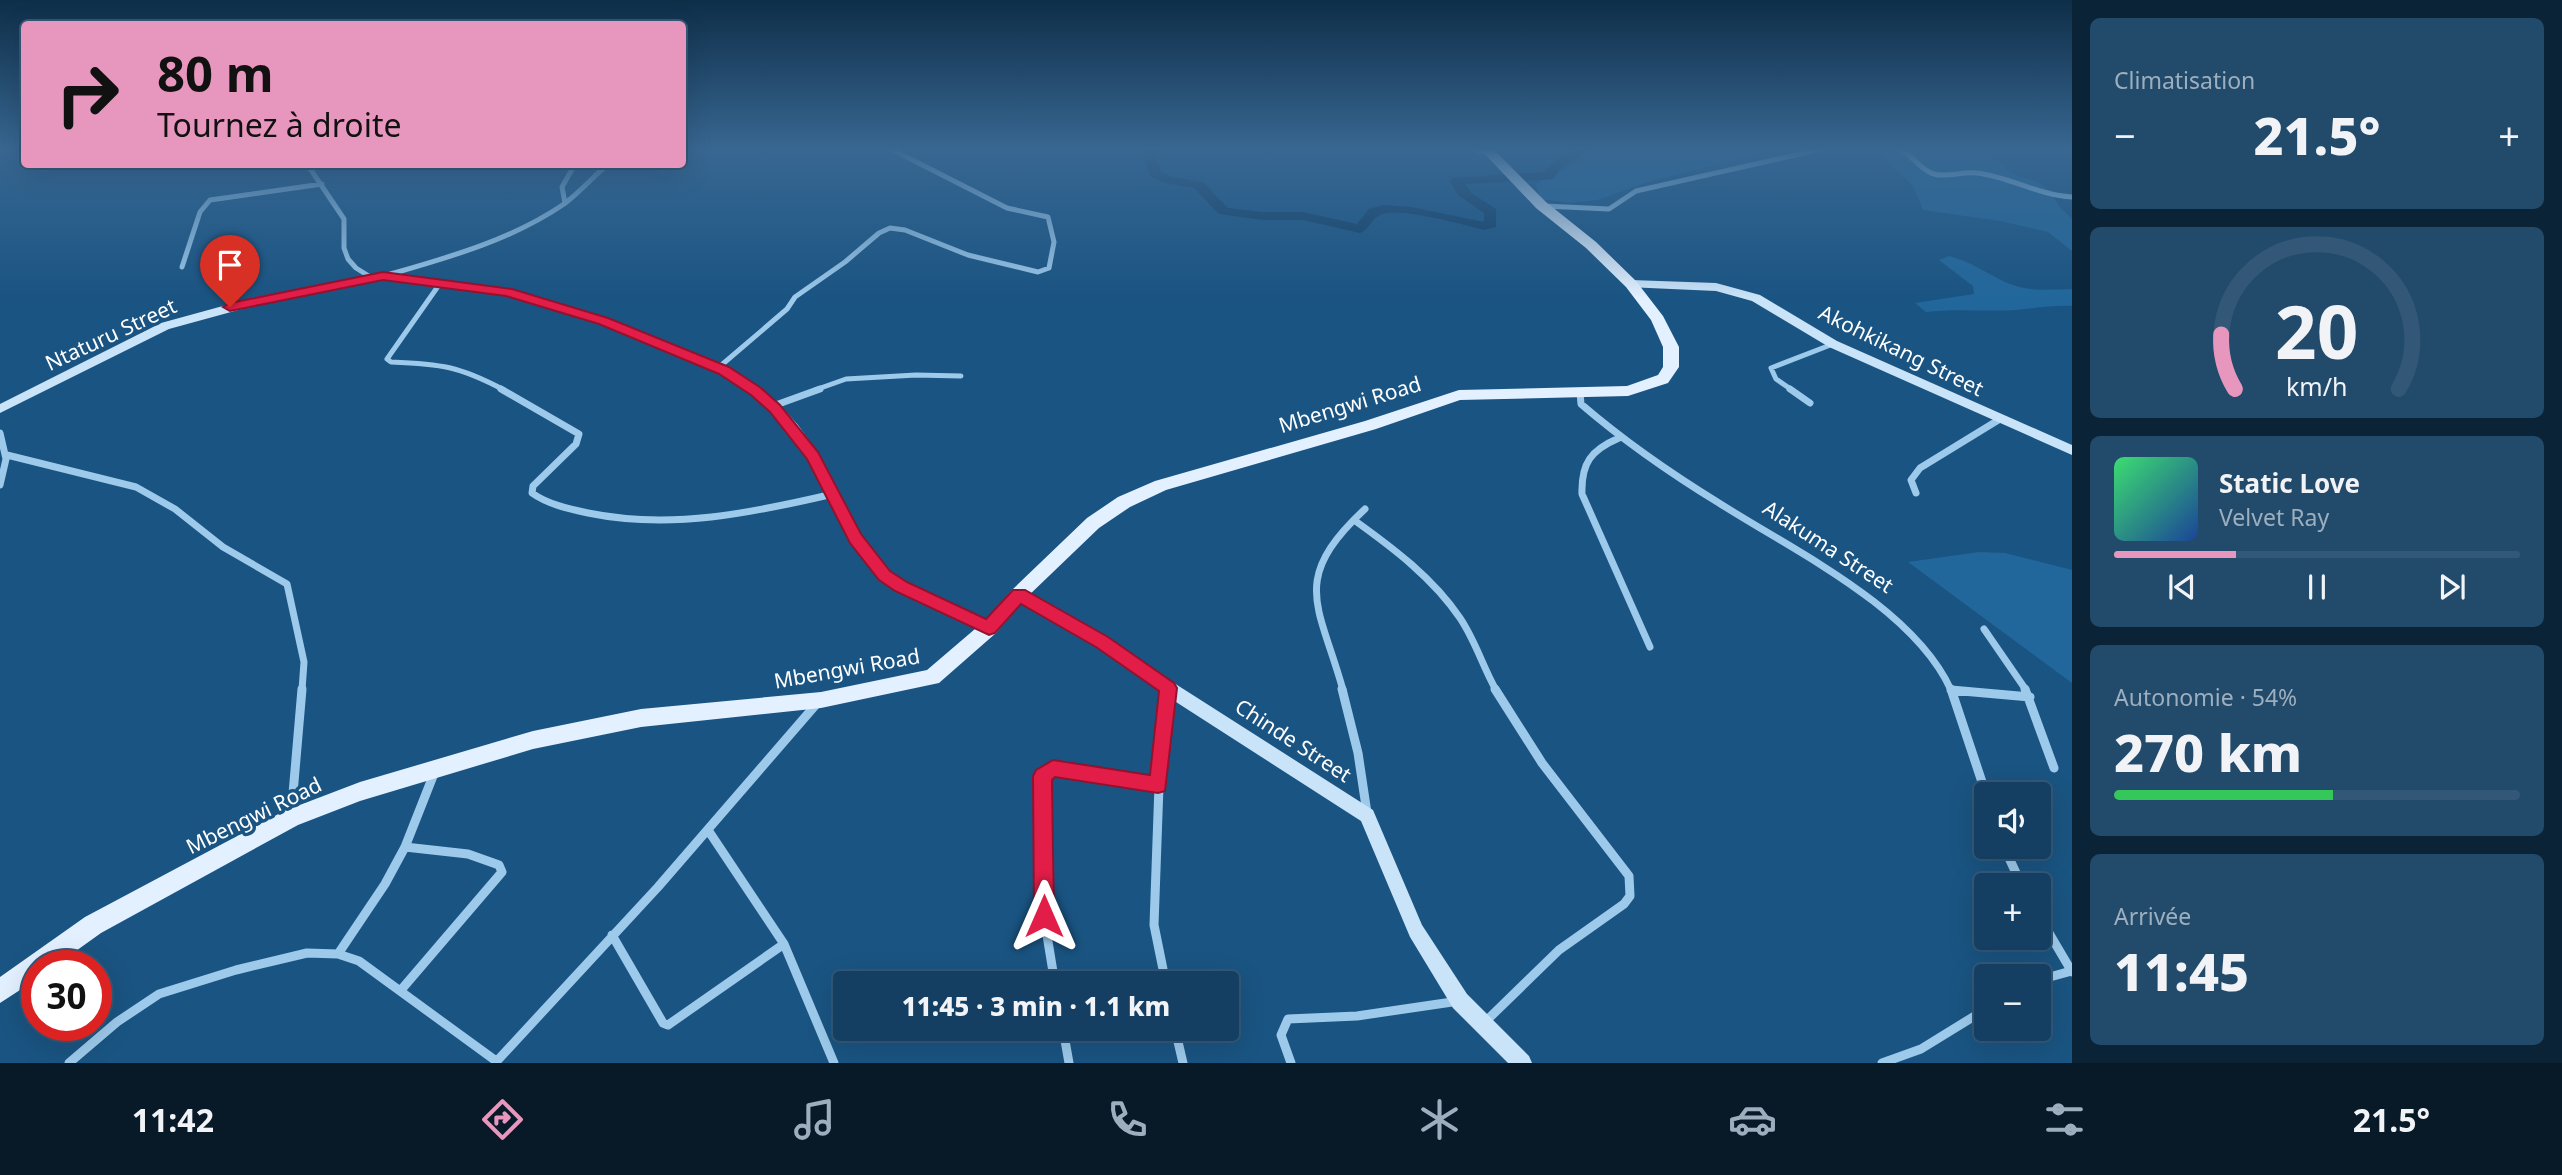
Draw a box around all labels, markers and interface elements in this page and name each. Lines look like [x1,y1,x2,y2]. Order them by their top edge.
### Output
text: 80 m [157,40,274,106]
icon: right [42,49,133,140]
text: Climatisation [2114,64,2255,96]
text: 21.5° [2254,99,2380,170]
text: Tournez à droite [157,103,402,146]
text: − [2114,109,2136,161]
text: + [2498,109,2520,161]
pin [200,235,260,307]
icon: arrive [211,246,249,284]
text: 20 [2275,281,2359,380]
street label: Ntaturu Street [40,291,181,377]
street label: Akohkikang Street [1814,298,1989,402]
text: km/h [2286,368,2348,402]
street label: Mbengwi Road [1275,369,1424,439]
text: Static Love [2219,465,2360,501]
street label: Alakuma Street [1758,493,1900,599]
text: Velvet Ray [2219,501,2329,533]
icon: previous [2163,568,2201,606]
icon: pause [2298,568,2336,606]
icon: next [2433,568,2471,606]
street label: Mbengwi Road [772,641,922,695]
text: Autonomie · 54% [2114,681,2297,713]
street label: Chinde Street [1230,692,1357,788]
text: 270 km [2114,716,2302,787]
street label: Mbengwi Road [181,770,326,860]
map controls [1974,782,2051,1041]
button: sound [1974,782,2051,859]
button: + [1974,873,2051,950]
position arrow [1007,879,1081,953]
text: Arrivée [2114,900,2191,932]
text: 11:45 [2114,935,2249,1006]
speed limit sign: 30 [21,950,112,1041]
button: − [1974,964,2051,1041]
text: 11:45 · 3 min · 1.1 km [902,988,1170,1024]
icon: directions [478,1095,527,1144]
icon: music [790,1095,839,1144]
icon: phone [1103,1095,1152,1144]
icon: climate [1415,1095,1464,1144]
icon: car [1728,1095,1777,1144]
icon: filters [2040,1095,2089,1144]
text: 11:42 [132,1098,214,1141]
text: 21.5° [2353,1098,2430,1141]

